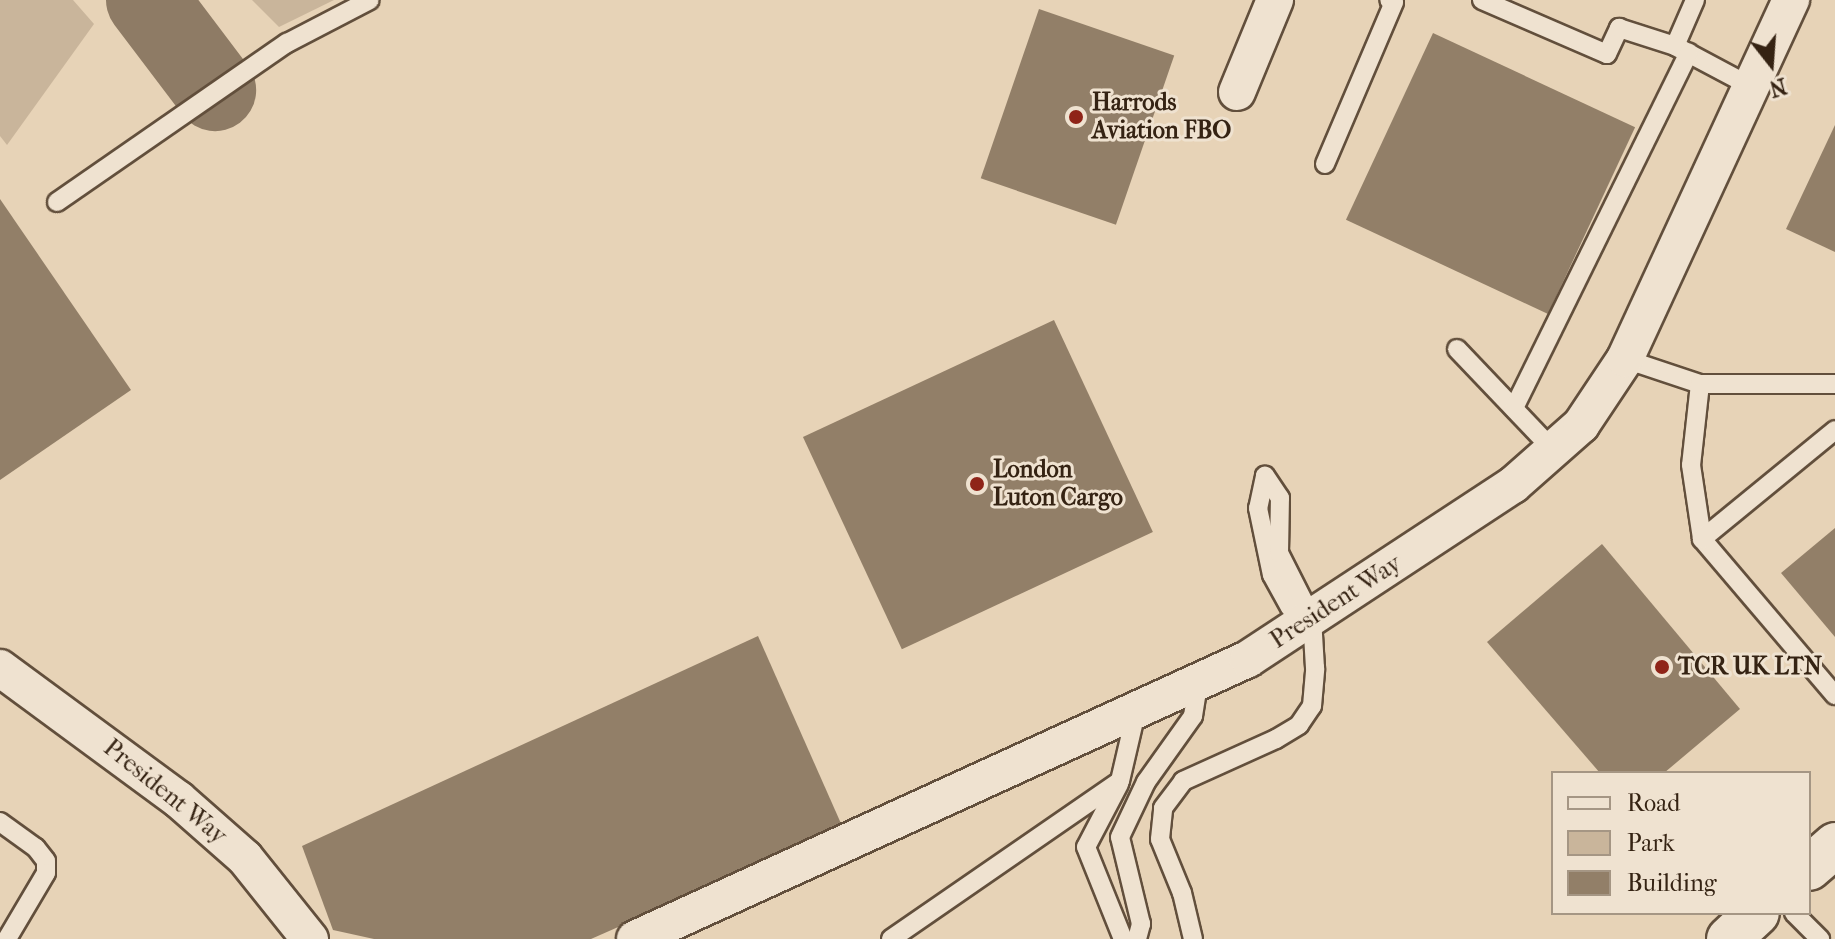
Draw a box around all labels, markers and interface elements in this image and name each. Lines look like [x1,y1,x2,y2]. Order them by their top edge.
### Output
north arrow [1731,24,1811,104]
text: N [1766,72,1790,102]
place label: Harrods Aviation FBO [1092,89,1231,145]
marker: Harrods Aviation FBO [1067,108,1085,126]
place label: London Luton Cargo [993,456,1123,512]
marker: London Luton Cargo [968,475,986,493]
street label: President Way [1265,549,1407,655]
place label: TCR UK LTN [1678,653,1822,681]
marker: TCR UK LTN [1653,658,1671,676]
street label: President Way [98,734,232,850]
legend [1551,771,1811,915]
text: Road [1627,789,1680,817]
text: Park [1627,829,1675,857]
text: Building [1627,869,1717,897]

